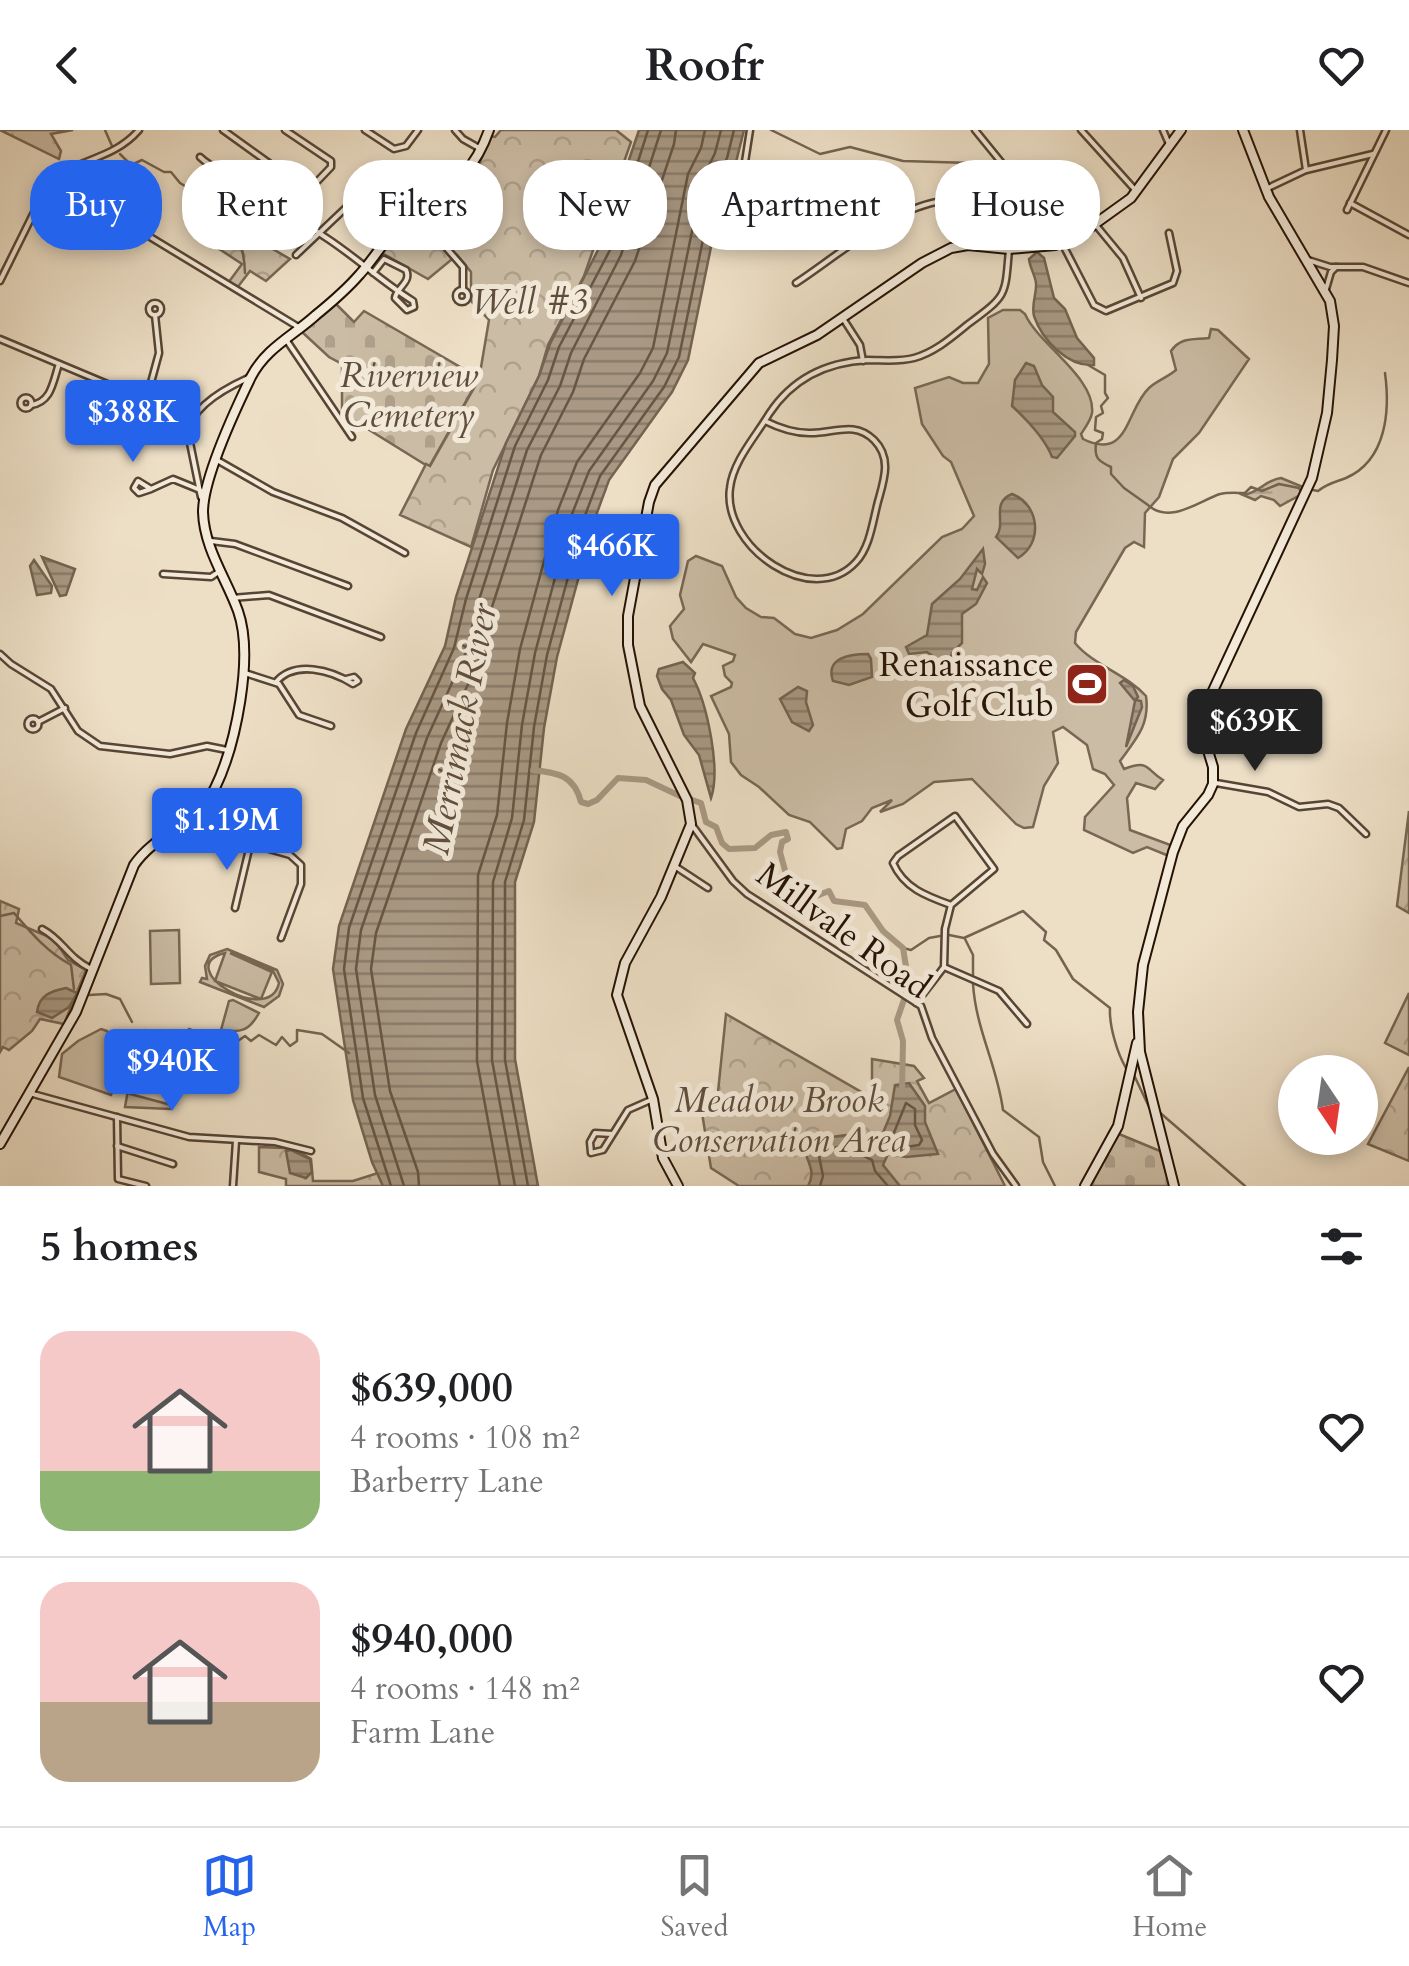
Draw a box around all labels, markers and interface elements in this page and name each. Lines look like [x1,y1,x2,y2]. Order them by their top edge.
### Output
text: Roofr [645,35,764,96]
icon: back [40,38,95,93]
icon: heart [1314,38,1369,93]
chip: Buy [30,160,162,250]
chip: Rent [182,160,323,250]
chip: Filters [343,160,503,250]
chip: New [523,160,667,250]
chip: Apartment [687,160,915,250]
chip: House [935,160,1100,250]
park label: Well #3 [471,279,587,327]
park label: Riverview Cemetery [340,352,479,440]
pin: $388K [63,380,203,465]
text: $388K [87,390,179,434]
pin: $466K [542,514,682,599]
text: $466K [566,524,658,568]
water label: Merrimack River [410,598,510,859]
place label: Renaissance Golf Club [879,641,1054,729]
sports icon: Renaissance Golf Club [1064,661,1110,707]
pin: $639K [1185,689,1325,774]
text: $639K [1209,699,1301,743]
pin: $1.19M [146,788,308,873]
text: $1.19M [174,798,280,842]
street label: Millvale Road [747,851,941,1011]
pin: $940K [102,1029,242,1114]
text: $940K [126,1039,218,1083]
north arrow [1278,1055,1378,1155]
map controls [1278,1055,1378,1155]
park label: Meadow Brook Conservation Area [652,1077,906,1165]
text: 5 homes [40,1218,198,1275]
icon: filters [1314,1219,1369,1274]
text: $639,000 [350,1359,513,1416]
icon: home [120,1371,240,1491]
icon: heart [1314,1404,1369,1459]
text: 4 rooms · 108 m² [350,1416,580,1460]
text: Barberry Lane [350,1460,544,1504]
text: $940,000 [350,1610,513,1667]
icon: home [120,1622,240,1742]
icon: heart [1314,1655,1369,1710]
text: 4 rooms · 148 m² [350,1667,580,1711]
text: Farm Lane [350,1711,495,1755]
tab: Map [202,1848,257,1946]
tab: Saved [661,1848,728,1946]
tab: Home [1132,1848,1207,1946]

